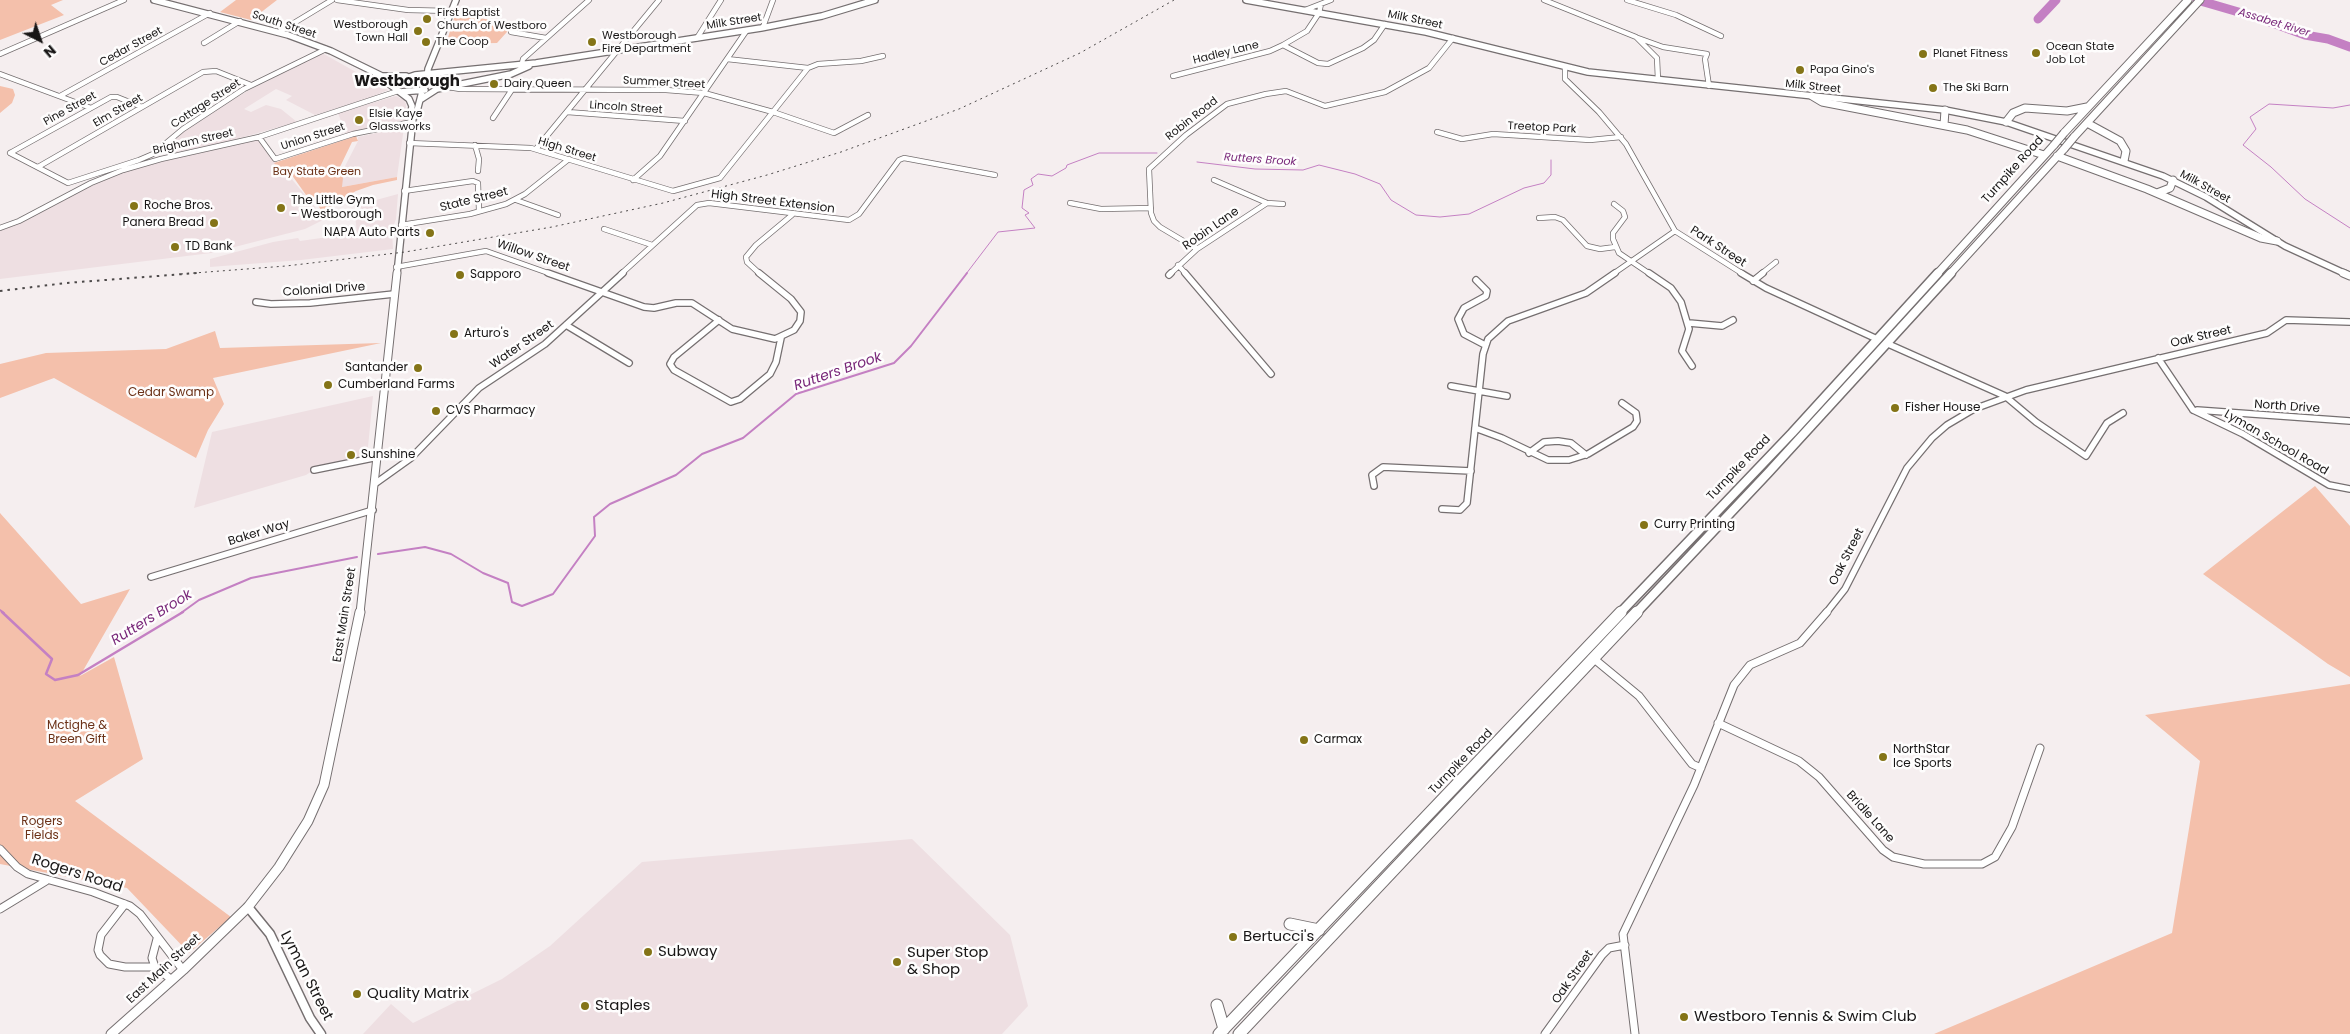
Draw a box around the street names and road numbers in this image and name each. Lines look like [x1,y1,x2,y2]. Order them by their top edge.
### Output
street label: South Street [250,8,318,42]
street label: Milk Street [1386,8,1444,32]
street label: Milk Street [705,11,763,33]
street label: Cedar Street [97,24,165,70]
street label: Hadley Lane [1192,38,1260,68]
street label: Summer Street [623,74,705,92]
street label: Cottage Street [169,77,243,131]
street label: Milk Street [1785,78,1841,96]
street label: Pine Street [41,89,99,129]
street label: Elm Street [91,92,145,130]
street label: Robin Road [1163,95,1221,143]
street label: Lincoln Street [589,99,663,117]
street label: Union Street [279,120,347,154]
street label: Treetop Park [1507,120,1577,136]
street label: Brigham Street [152,126,234,158]
street label: Turnpike Road [1979,133,2047,207]
street label: High Street [536,135,598,165]
street label: Milk Street [2177,168,2233,206]
street label: State Street [438,185,510,215]
street label: High Street Extension [710,187,836,217]
street label: Robin Lane [1180,204,1242,254]
street label: Park Street [1687,224,1749,270]
street label: Willow Street [495,237,571,275]
street label: Colonial Drive [282,280,366,300]
street label: Water Street [487,318,557,372]
street label: Oak Street [2169,323,2233,351]
street label: North Drive [2254,398,2320,416]
street label: Lyman School Road [2221,407,2331,479]
street label: Turnpike Road [1704,432,1774,504]
street label: Baker Way [227,517,291,549]
street label: Oak Street [1826,526,1868,588]
street label: East Main Street [330,567,360,663]
street label: Turnpike Road [1426,726,1496,798]
street label: Bridle Lane [1843,788,1897,846]
street label: Rogers Road [29,851,125,897]
street label: Lyman Street [276,928,336,1024]
street label: East Main Street [124,931,204,1007]
street label: Oak Street [1549,947,1597,1007]

